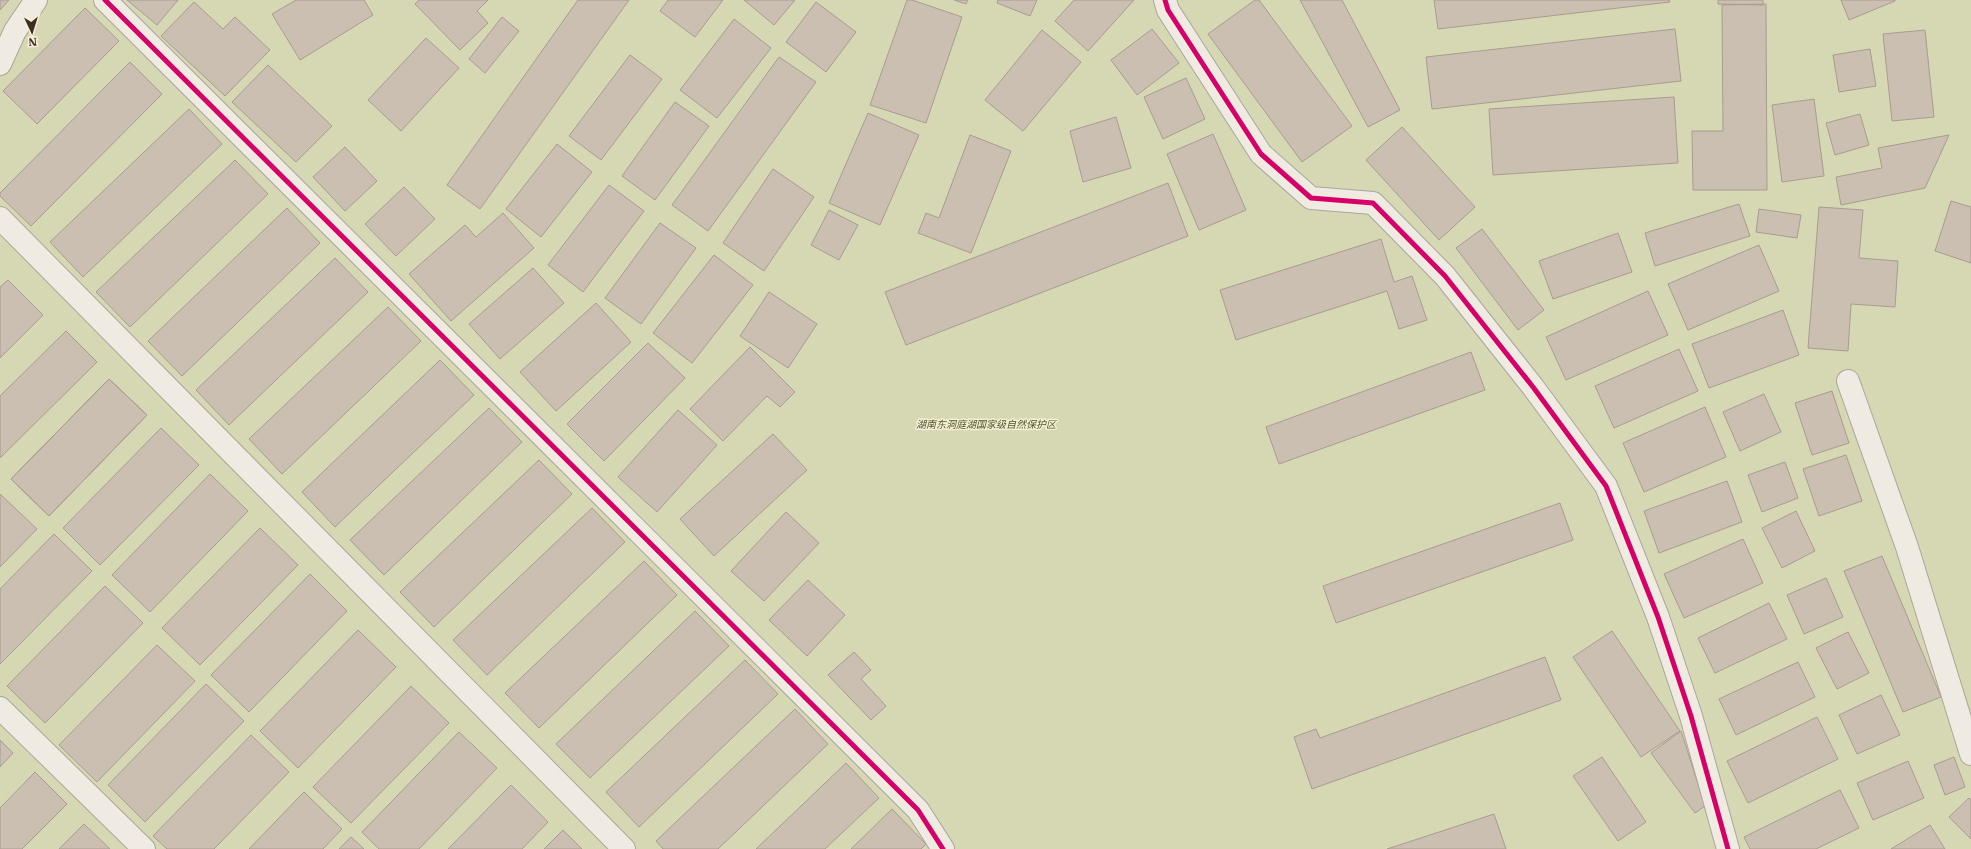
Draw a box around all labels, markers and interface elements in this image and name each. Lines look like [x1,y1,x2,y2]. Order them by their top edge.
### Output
north arrow [12,12,52,52]
text: N [28,35,38,49]
park label: 湖南东洞庭湖国家级自然保护区 [916,418,1058,431]

